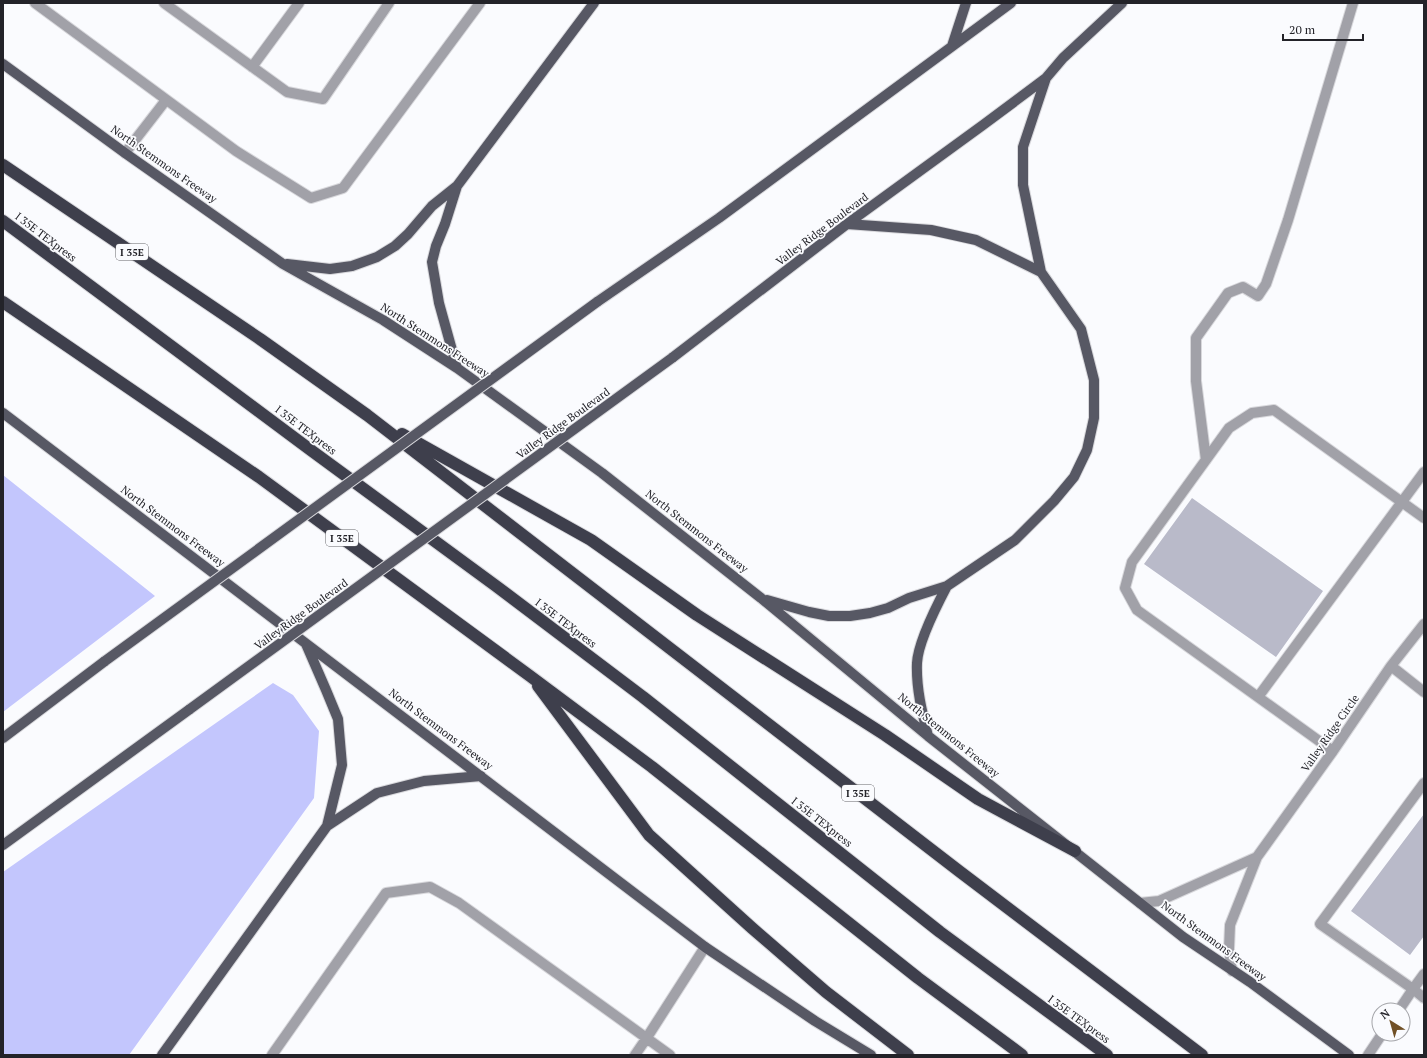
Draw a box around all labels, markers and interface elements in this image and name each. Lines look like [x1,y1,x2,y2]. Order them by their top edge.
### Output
scale bar [1283,16,1363,42]
text: 20 m [1289,22,1316,37]
street label: North Stemmons Freeway [108,122,220,206]
street label: Valley Ridge Boulevard [773,190,871,268]
street label: I 35E TEXpress [12,209,80,265]
road number: I 35E [116,244,148,260]
street label: North Stemmons Freeway [378,300,492,381]
street label: Valley Ridge Boulevard [514,384,612,462]
street label: I 35E TEXpress [272,402,340,458]
street label: North Stemmons Freeway [118,482,228,570]
street label: North Stemmons Freeway [643,487,752,576]
road number: I 35E [326,530,358,546]
street label: Valley Ridge Boulevard [252,575,350,653]
street label: I 35E TEXpress [532,595,600,651]
street label: North Stemmons Freeway [386,685,496,773]
street label: North Stemmons Freeway [895,690,1003,781]
street label: Valley Ridge Circle [1298,691,1362,774]
road number: I 35E [842,785,874,801]
street label: I 35E TEXpress [789,794,855,850]
street label: North Stemmons Freeway [1159,898,1270,984]
street label: I 35E TEXpress [1045,992,1113,1046]
north arrow [1371,1002,1411,1042]
text: N [1377,1006,1393,1022]

